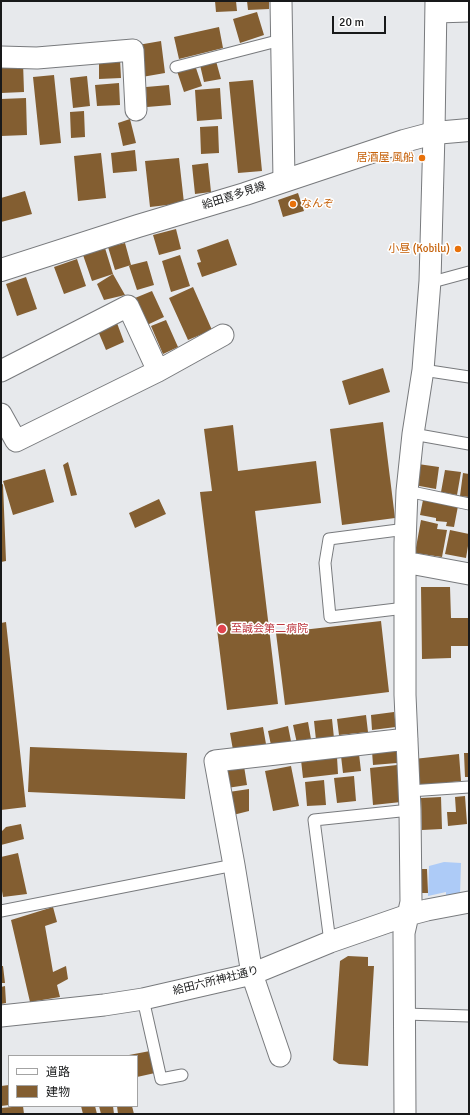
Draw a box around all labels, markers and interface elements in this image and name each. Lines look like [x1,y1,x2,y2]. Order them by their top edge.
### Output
scale bar [334,8,388,34]
text: 20 m [339,15,364,30]
place label: 居酒屋 風船 [357,151,414,165]
marker: 居酒屋 風船 [417,153,427,163]
street label: 給田喜多見線 [201,180,267,212]
place label: なんぞ [301,197,334,211]
marker: なんぞ [288,199,298,209]
place label: 小昼 (Kobilu) [388,242,450,256]
marker: 小昼 (Kobilu) [453,244,463,254]
place label: 至誠会第二病院 [231,622,308,636]
marker: 至誠会第二病院 [216,623,228,635]
street label: 給田六所神社通り [172,964,260,998]
legend [8,1055,138,1107]
text: 道路 [46,1065,70,1080]
text: 建物 [46,1085,70,1100]

